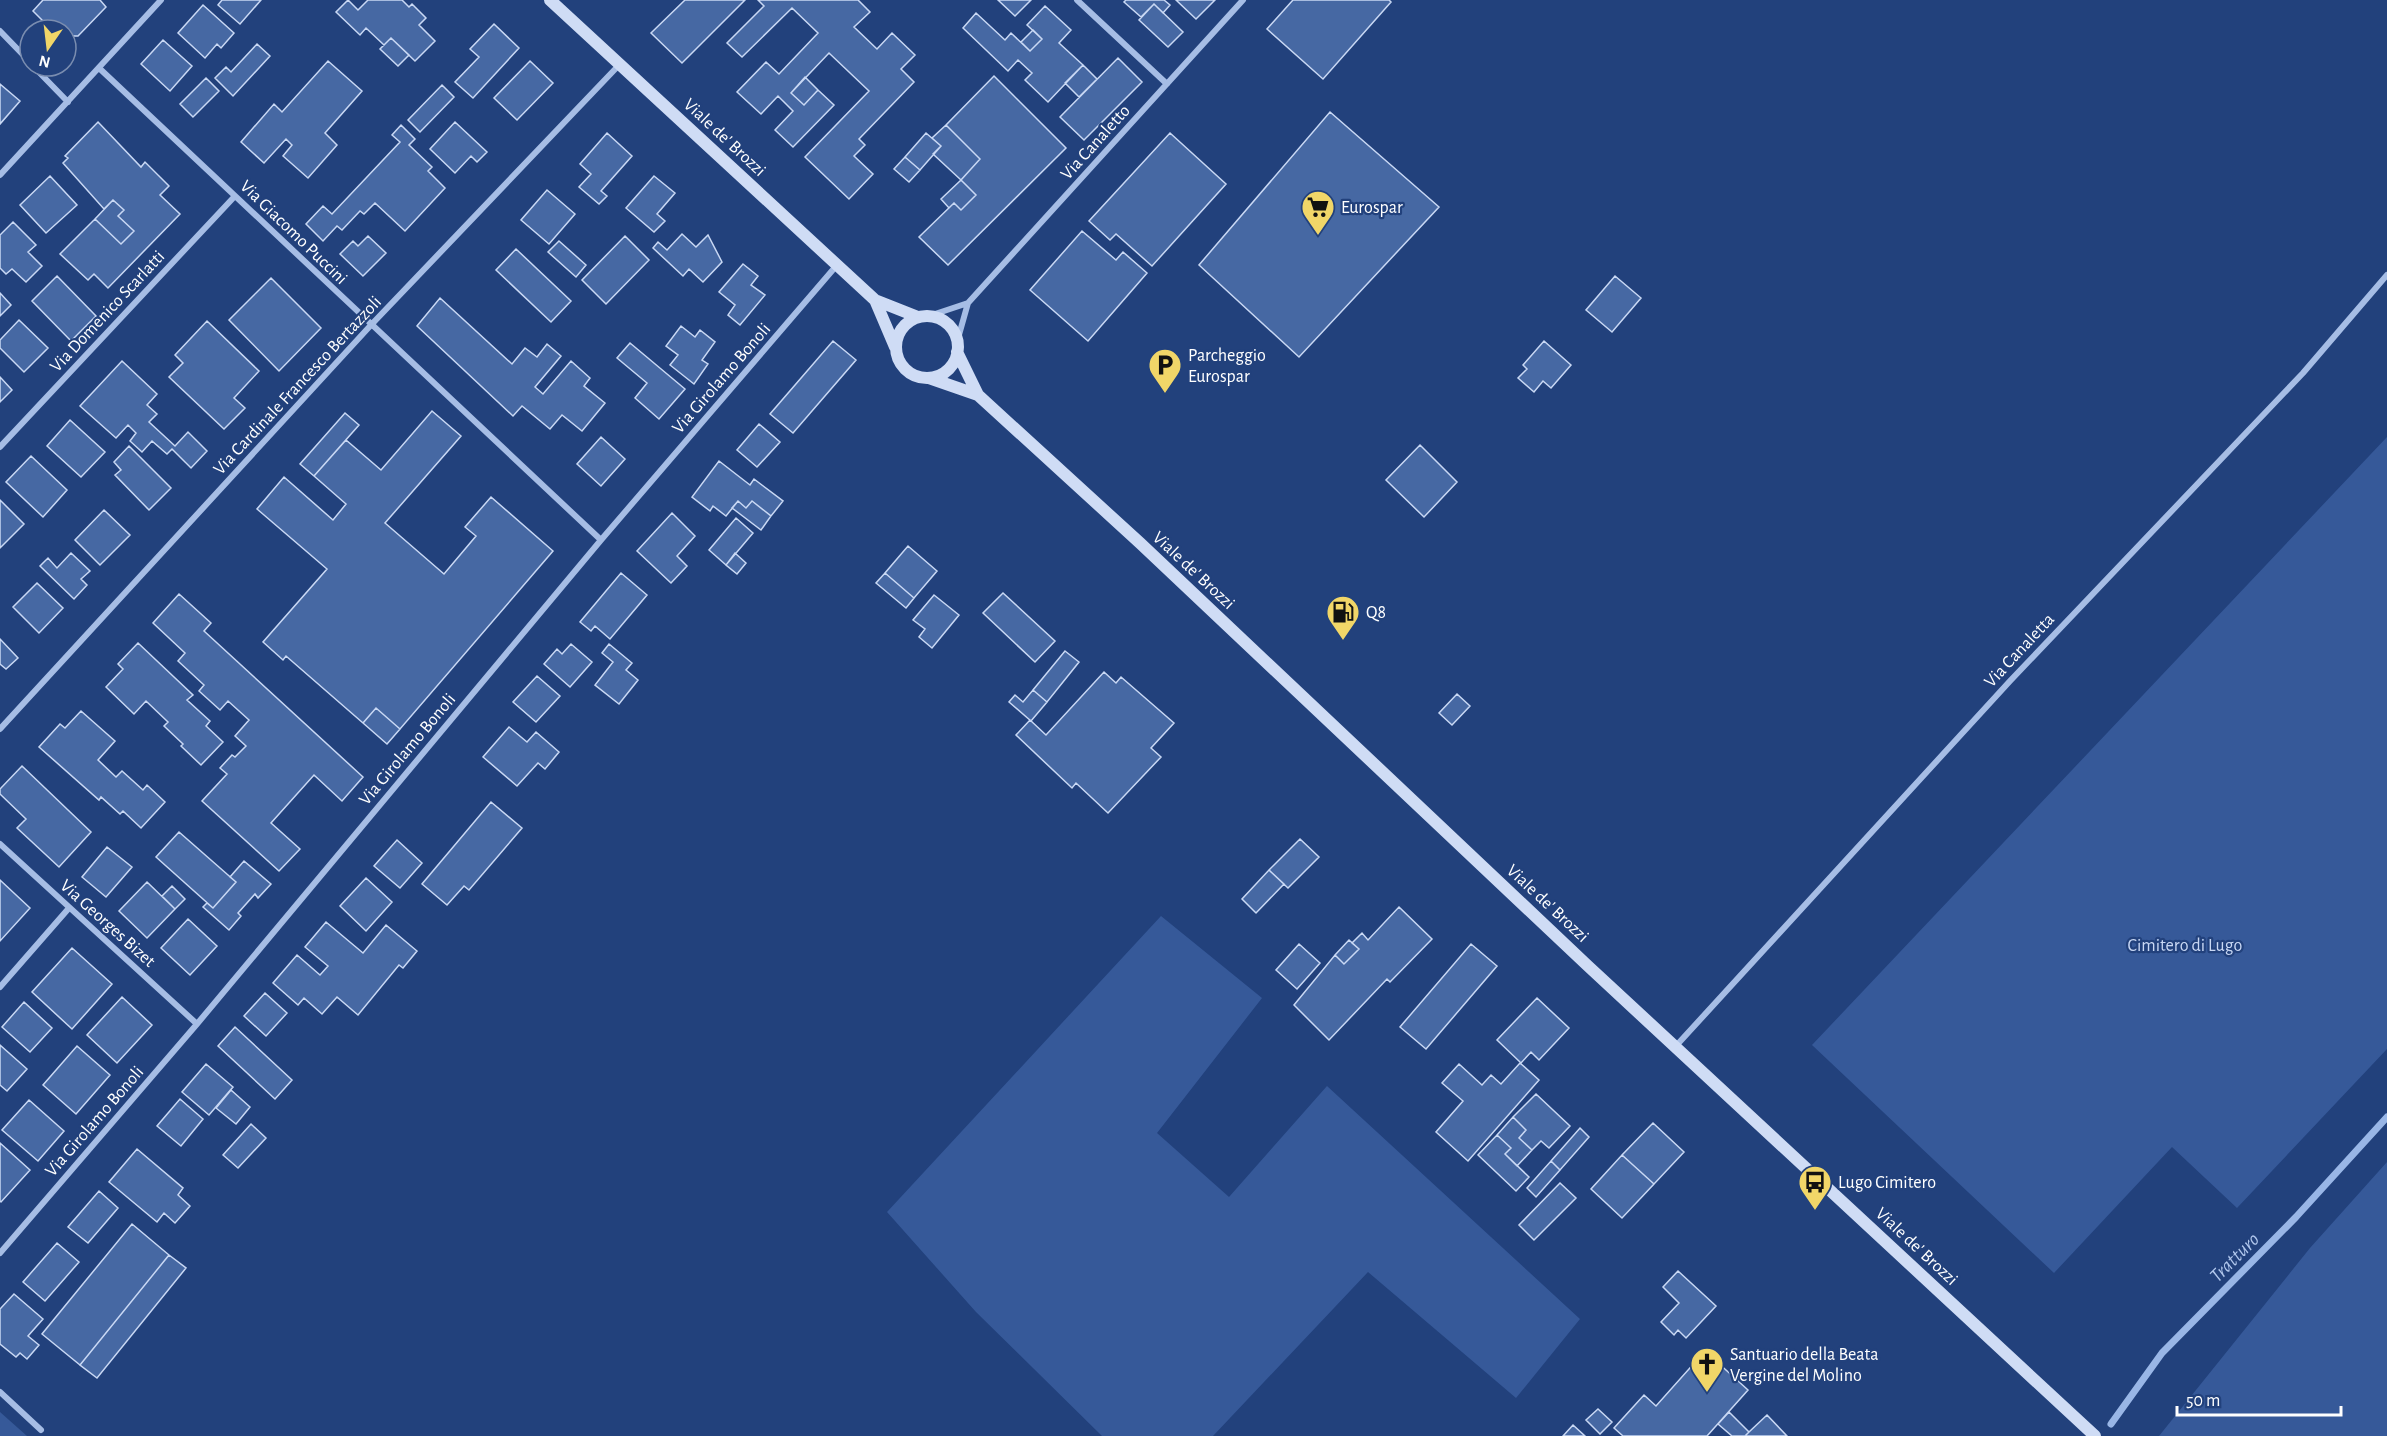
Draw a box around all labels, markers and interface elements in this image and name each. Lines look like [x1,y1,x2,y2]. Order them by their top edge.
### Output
north arrow [18,18,78,78]
text: N [37,52,52,71]
street label: Viale de' Brozzi [680,95,769,180]
street label: Via Canaletto [1058,102,1134,184]
street label: Via Giacomo Puccini [236,177,350,288]
supermarket icon: Eurospar [1300,189,1336,236]
place label: Eurospar [1341,199,1403,217]
street label: Via Domenico Scarlatti [47,248,168,376]
street label: Via Cardinale Francesco Bertazzoli [210,293,385,478]
street label: Via Girolamo Bonoli [669,320,774,437]
parking icon: Parcheggio Eurospar [1147,347,1183,394]
place label: Parcheggio Eurospar [1188,347,1266,386]
street label: Viale de' Brozzi [1149,528,1238,613]
fuel station icon: Q8 [1325,594,1361,641]
place label: Q8 [1366,604,1386,622]
street label: Via Canaletta [1981,610,2058,691]
street label: Via Girolamo Bonoli [356,690,459,809]
street label: Viale de' Brozzi [1503,861,1592,946]
street label: Via Georges Bizet [56,877,158,971]
park label: Cimitero di Lugo [2128,937,2243,955]
street label: Via Girolamo Bonoli [42,1063,147,1180]
bus stop icon: Lugo Cimitero [1797,1164,1833,1211]
place label: Lugo Cimitero [1838,1174,1936,1192]
street label: Viale de' Brozzi [1872,1204,1961,1289]
water label: Tratturo [2206,1229,2263,1286]
church icon: Santuario della Beata Vergine del Molino [1689,1346,1725,1393]
place label: Santuario della Beata Vergine del Molino [1730,1346,1879,1385]
scale bar [2177,1379,2340,1417]
text: 50 m [2186,1392,2220,1410]

